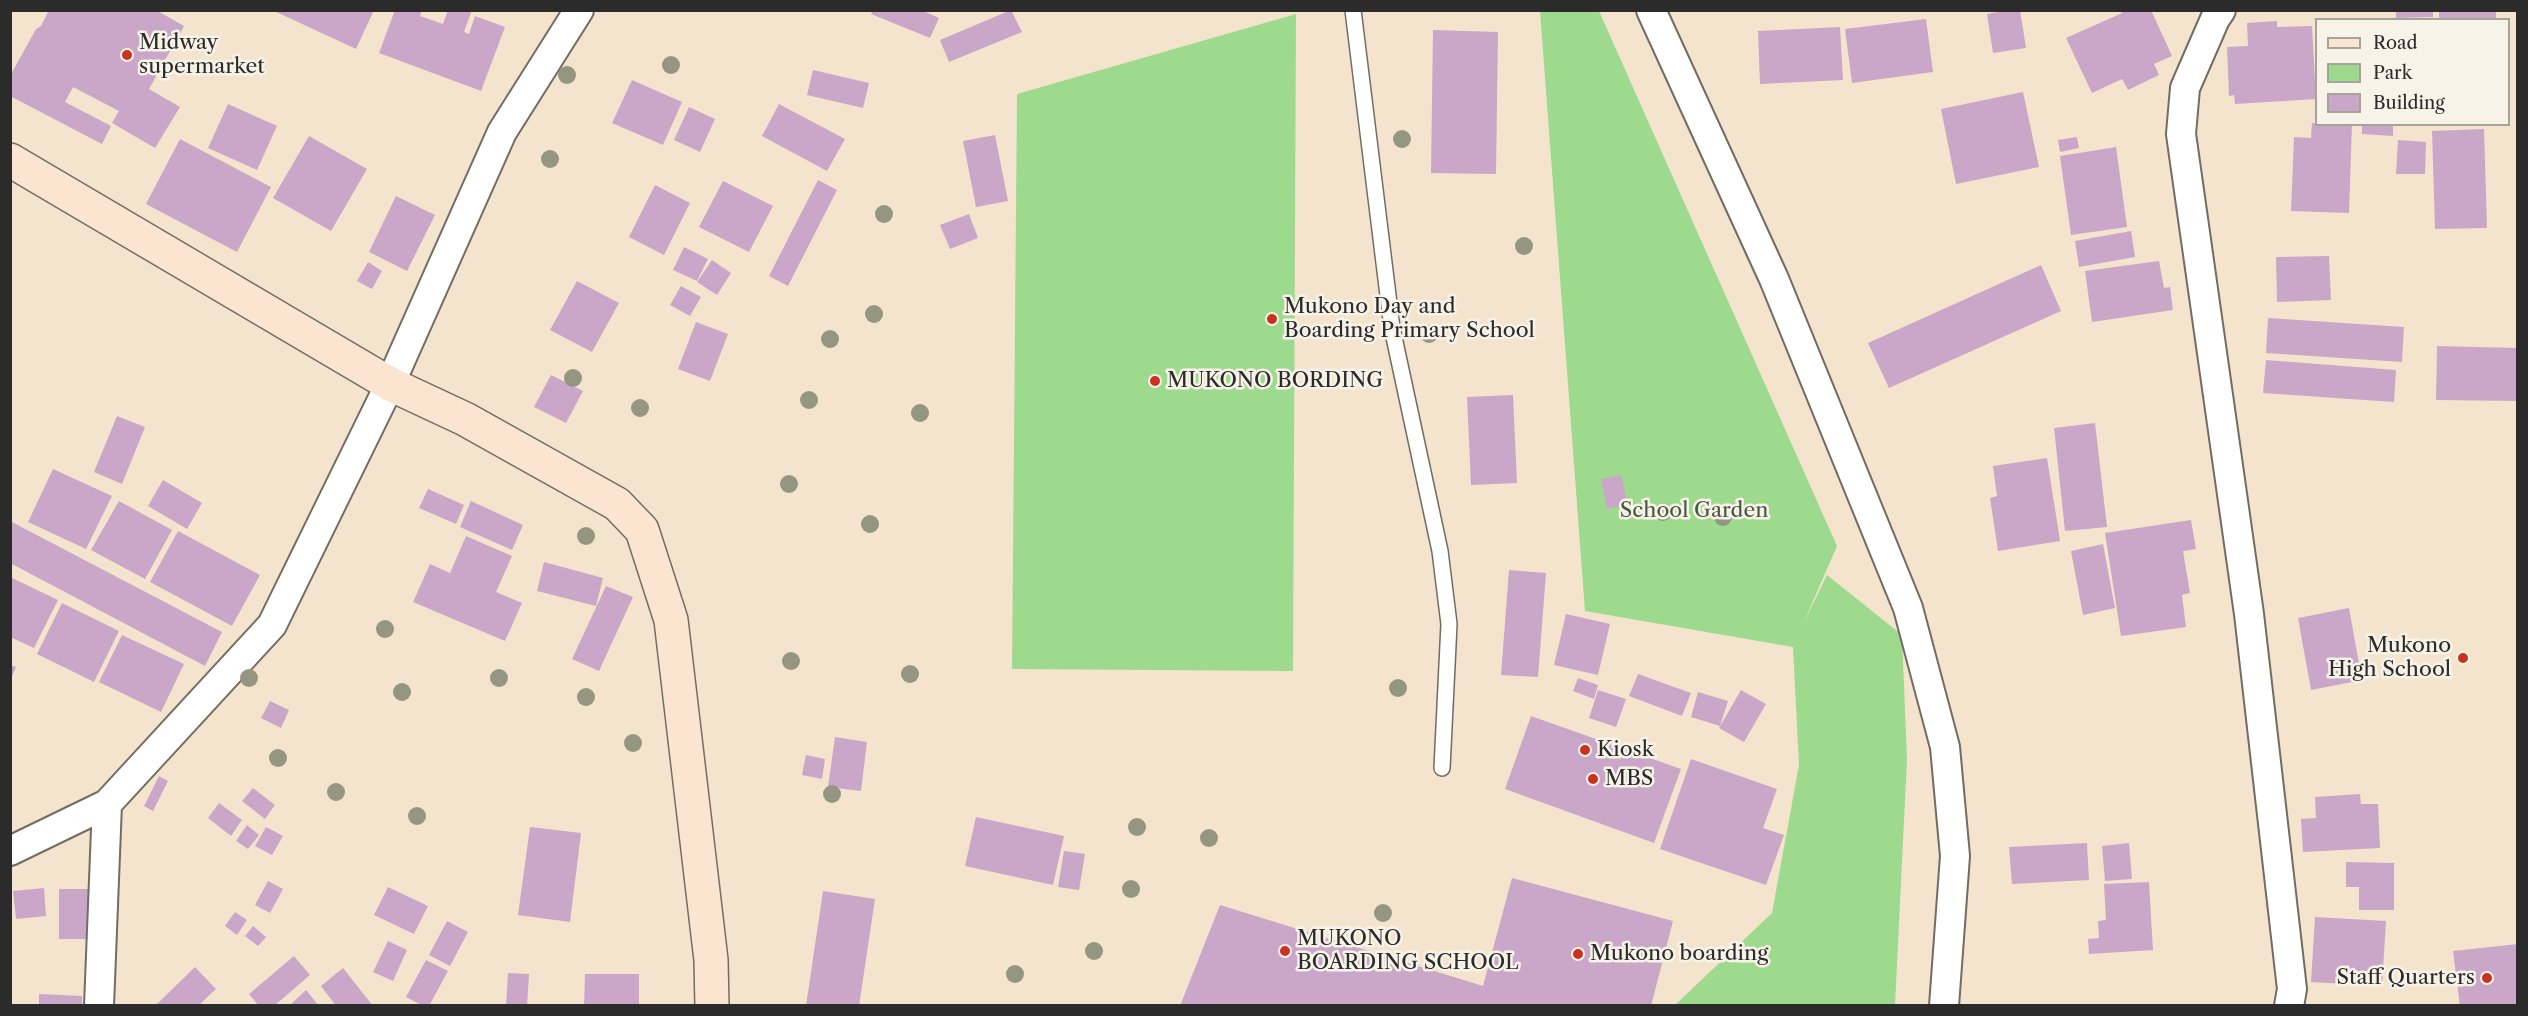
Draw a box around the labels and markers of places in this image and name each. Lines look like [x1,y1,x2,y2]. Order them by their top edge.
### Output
place label: Midway supermarket [139,30,265,80]
marker: Midway supermarket [120,48,134,62]
place label: Mukono Day and Boarding Primary School [1284,294,1535,344]
marker: Mukono Day and Boarding Primary School [1265,312,1279,326]
place label: MUKONO BORDING [1167,368,1383,394]
marker: MUKONO BORDING [1148,374,1162,388]
place label: Mukono High School [2328,633,2451,683]
marker: Mukono High School [2456,651,2470,665]
place label: Kiosk [1597,737,1654,763]
marker: Kiosk [1578,743,1592,757]
place label: MBS [1605,766,1653,792]
marker: MBS [1586,772,1600,786]
place label: MUKONO BOARDING SCHOOL [1297,926,1519,976]
place label: Mukono boarding [1590,941,1768,967]
marker: MUKONO BOARDING SCHOOL [1278,944,1292,958]
marker: Mukono boarding [1571,947,1585,961]
place label: Staff Quarters [2336,965,2475,991]
marker: Staff Quarters [2480,971,2494,985]

